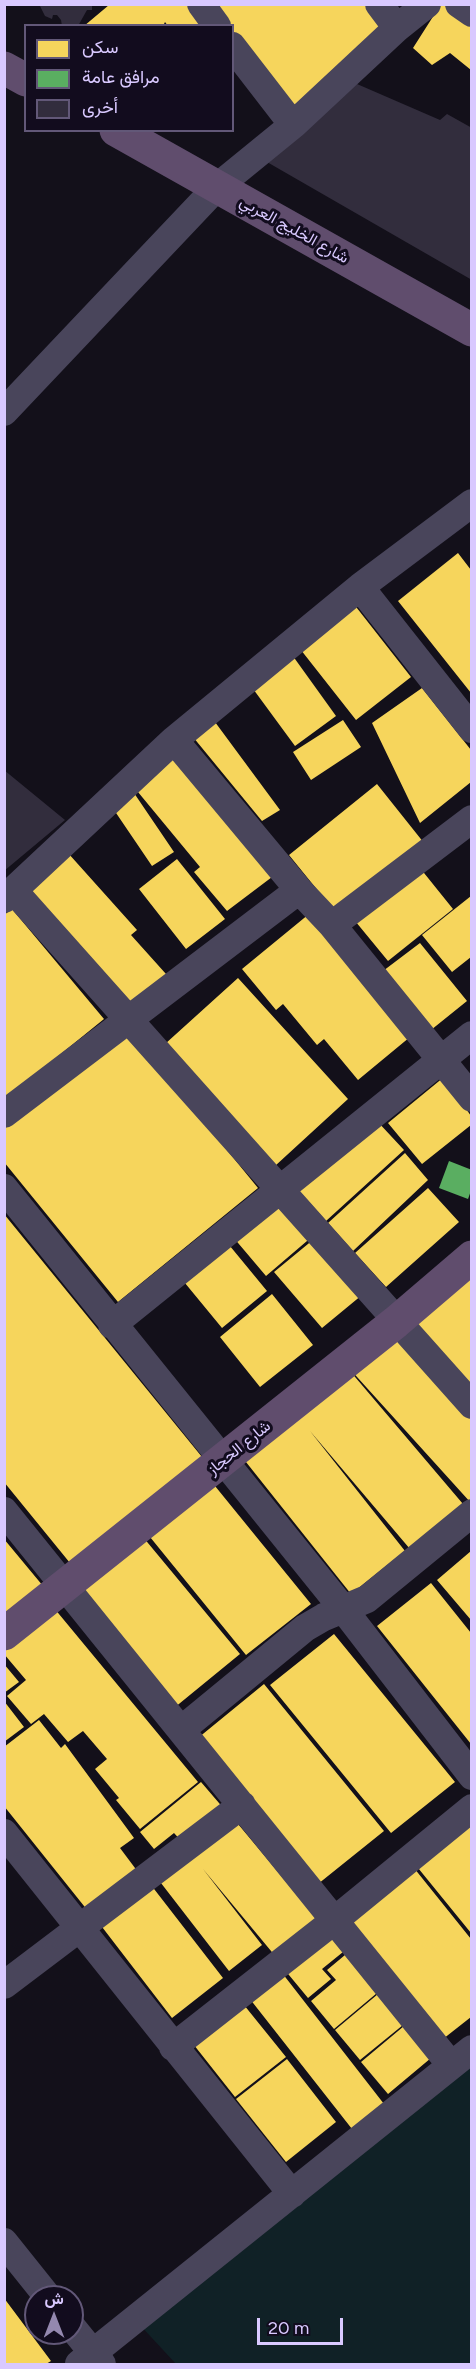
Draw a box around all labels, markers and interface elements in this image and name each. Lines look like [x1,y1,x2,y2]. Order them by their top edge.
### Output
legend [24,24,234,132]
text: سكن [82,36,118,58]
text: مرافق عامة [82,66,160,88]
text: أخرى [82,96,118,118]
street label: شارع الخليج العربي [236,192,352,268]
street label: شارع الحجاز [203,1417,275,1479]
north arrow [24,2285,84,2345]
text: ش [44,2289,64,2308]
scale bar [260,2306,346,2344]
text: 20 m [268,2317,309,2339]

